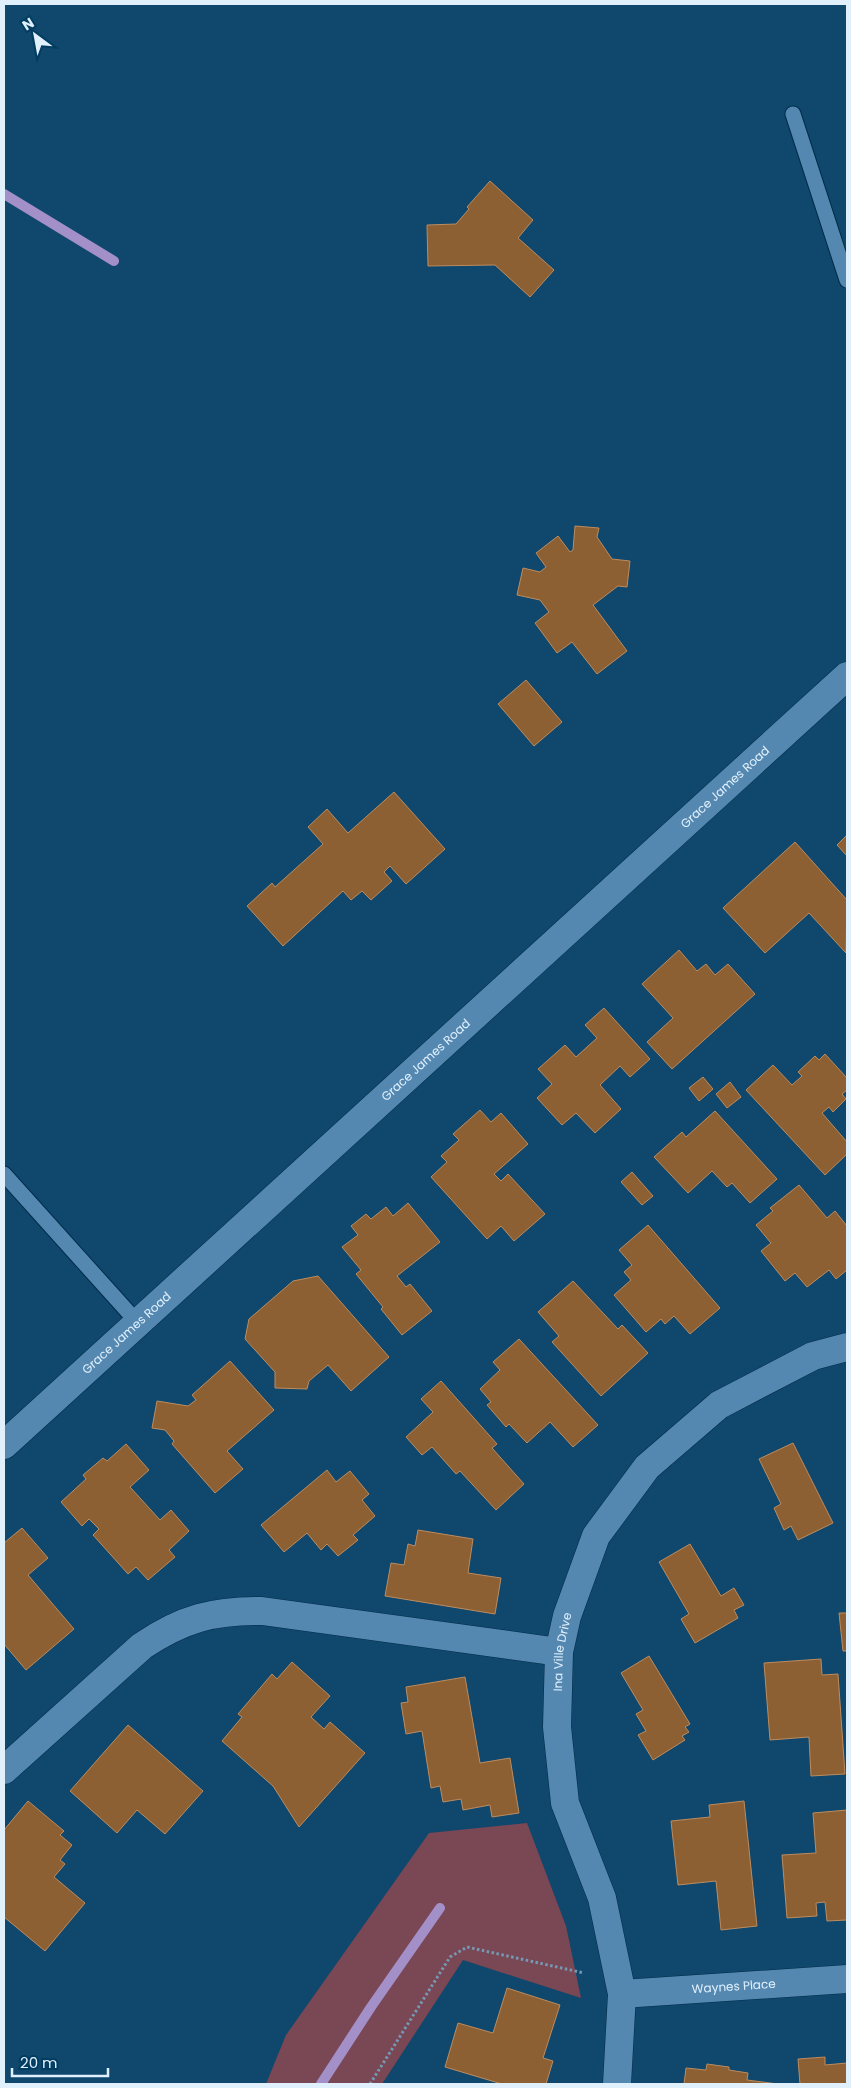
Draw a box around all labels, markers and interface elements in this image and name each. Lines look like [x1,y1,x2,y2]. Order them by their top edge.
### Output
north arrow [10,10,60,60]
text: N [18,13,38,35]
street label: Grace James Road [677,742,773,832]
street label: Grace James Road [377,1015,474,1105]
street label: Grace James Road [78,1288,174,1378]
street label: Ina Ville Drive [549,1611,576,1692]
street label: Waynes Place [691,1975,776,1997]
scale bar [12,2046,109,2078]
text: 20 m [20,2052,58,2073]

